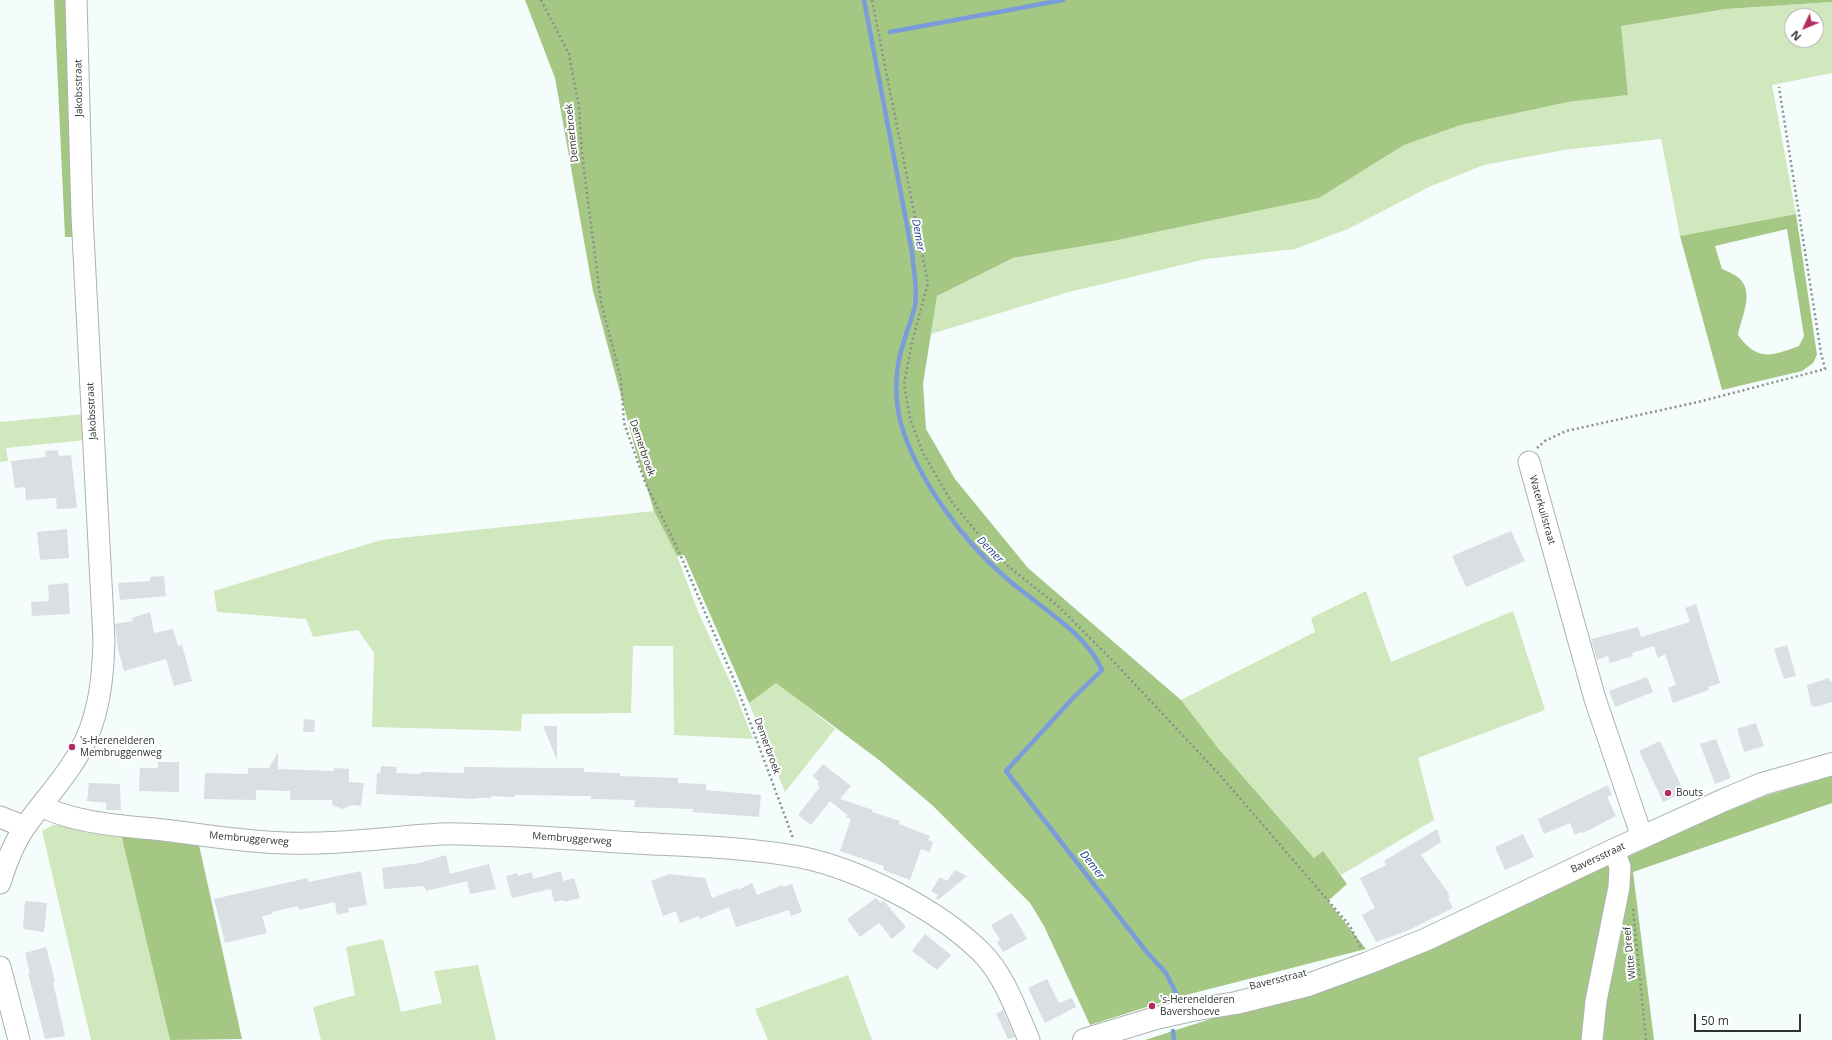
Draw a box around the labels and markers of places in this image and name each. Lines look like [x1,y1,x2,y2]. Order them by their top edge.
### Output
place label: 's-Herenelderen Membruggenweg [80,735,162,758]
marker: 's-Herenelderen Membruggenweg [67,742,77,752]
place label: Bouts [1676,787,1703,799]
marker: Bouts [1663,788,1673,798]
place label: 's-Herenelderen Bavershoeve [1160,994,1235,1018]
marker: 's-Herenelderen Bavershoeve [1147,1001,1157,1011]

